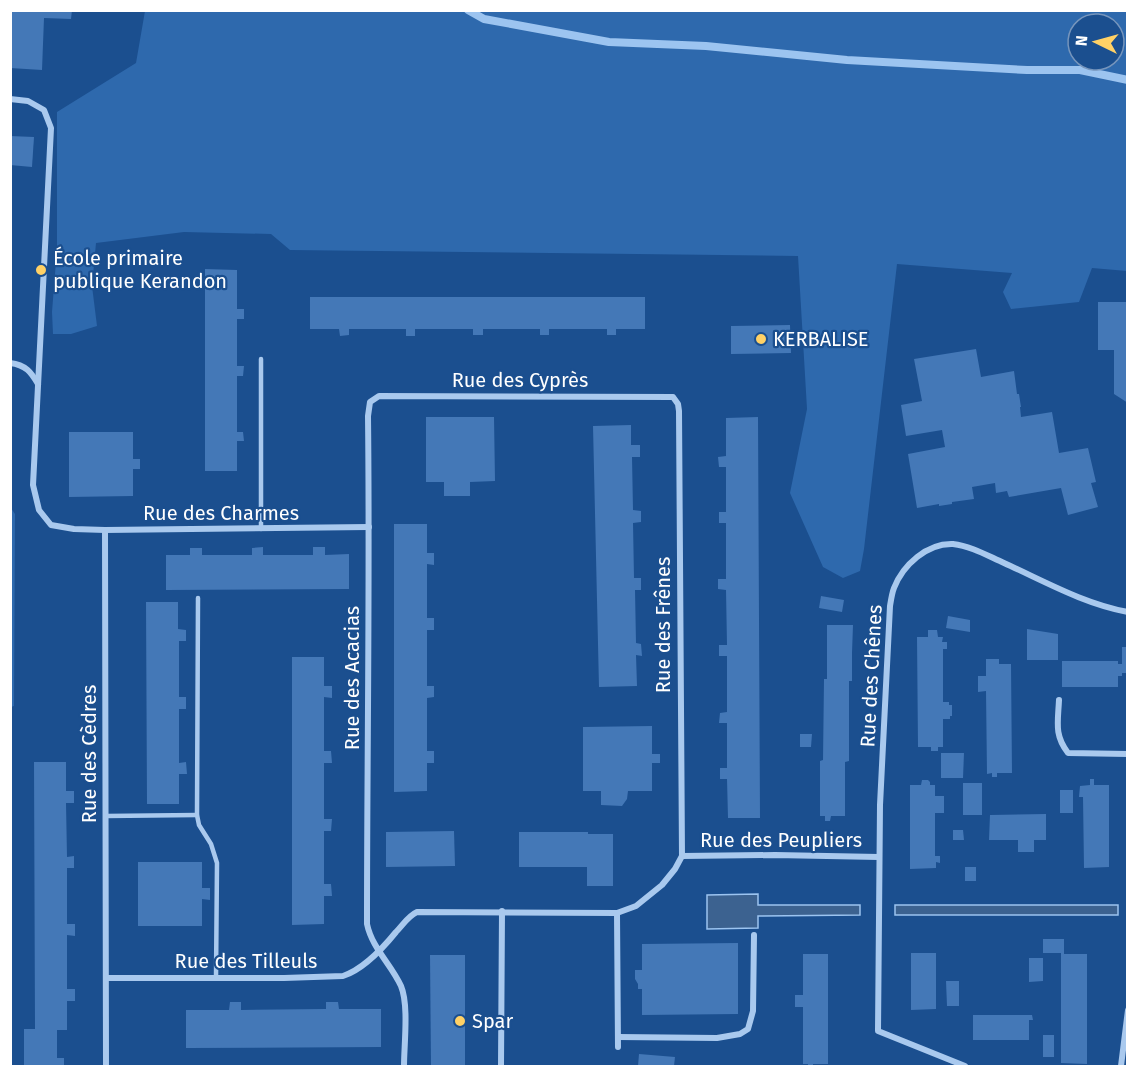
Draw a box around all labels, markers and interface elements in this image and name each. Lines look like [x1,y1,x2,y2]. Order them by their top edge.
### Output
north arrow [1066,12,1126,72]
text: N [1072,35,1091,47]
place label: École primaire publique Kerandon [53,246,227,293]
marker: École primaire publique Kerandon [34,263,48,277]
place label: KERBALISE [773,327,869,351]
marker: KERBALISE [754,332,768,346]
street label: Rue des Cyprès [452,368,588,392]
street label: Rue des Charmes [143,501,299,525]
street label: Rue des Frênes [651,557,675,693]
street label: Rue des Chênes [855,604,887,748]
street label: Rue des Acacias [340,606,364,750]
street label: Rue des Cèdres [77,685,101,823]
street label: Rue des Peupliers [700,828,862,852]
street label: Rue des Tilleuls [175,949,317,973]
place label: Spar [472,1009,513,1033]
marker: Spar [453,1014,467,1028]

